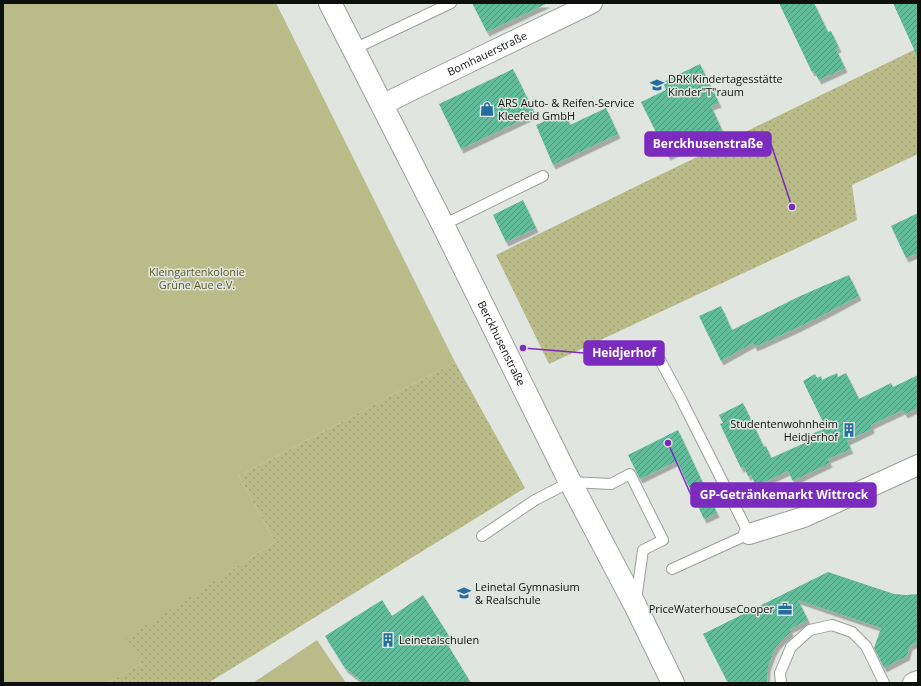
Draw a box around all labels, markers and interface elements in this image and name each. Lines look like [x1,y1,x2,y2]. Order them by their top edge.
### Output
street label: Bomhauerstraße [444,28,529,79]
place label: DRK Kindertagesstätte Kinder"T"raum [668,71,783,99]
school or university icon: DRK Kindertagesstätte Kinder"T"raum [649,77,665,93]
place label: ARS Auto- & Reifen-Service Kleefeld GmbH [498,95,634,123]
shop icon: ARS Auto- & Reifen-Service Kleefeld GmbH [479,101,495,117]
callout: Berckhusenstraße [645,132,771,156]
text: Berckhusenstraße [653,135,763,152]
park label: Kleingartenkolonie Grüne Aue e.V. [149,264,245,292]
street label: Berckhusenstraße [474,298,529,388]
callout: Heidjerhof [584,341,664,365]
text: Heidjerhof [592,344,657,361]
place label: Studentenwohnheim Heidjerhof [730,416,839,444]
building icon: Studentenwohnheim Heidjerhof [841,422,857,438]
callout: GP-Getränkemarkt Wittrock [691,483,876,507]
text: GP-Getränkemarkt Wittrock [700,486,869,503]
place label: Leinetal Gymnasium & Realschule [475,579,580,607]
school or university icon: Leinetal Gymnasium & Realschule [456,585,472,601]
place label: PriceWaterhouseCooper [649,601,774,616]
office icon: PriceWaterhouseCooper [777,601,793,617]
building icon: Leinetalschulen [380,632,396,648]
place label: Leinetalschulen [399,632,479,647]

